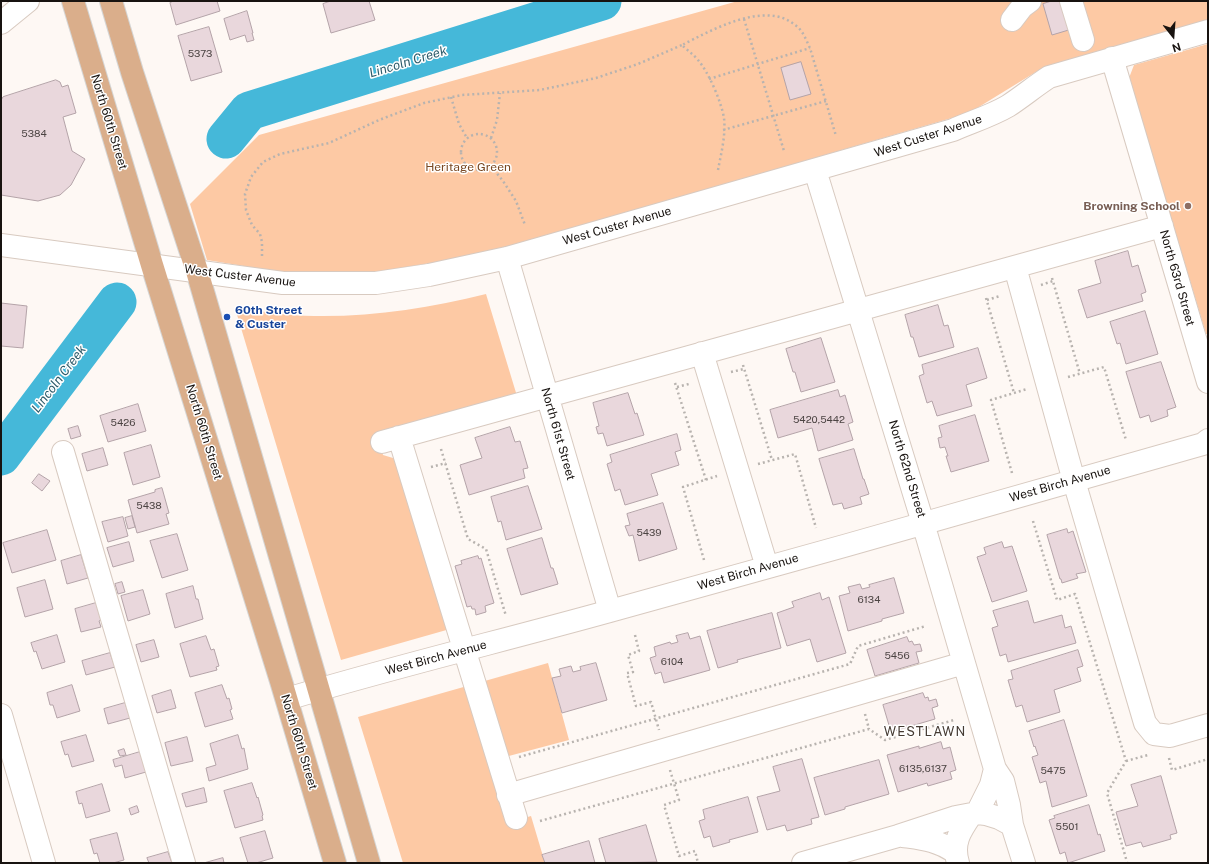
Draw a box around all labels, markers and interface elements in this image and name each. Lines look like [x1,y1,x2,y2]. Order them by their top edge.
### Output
north arrow [1153,16,1193,56]
text: N [1171,40,1182,54]
water label: Lincoln Creek [367,43,449,81]
house number: 5373 [188,48,212,60]
street label: North 60th Street [88,73,130,171]
street label: West Custer Avenue [872,112,984,160]
house number: 5384 [21,128,47,140]
park label: Heritage Green [425,160,511,174]
place label: Browning School [1083,199,1180,213]
marker: Browning School [1183,201,1193,211]
street label: West Custer Avenue [561,204,673,248]
street label: North 63rd Street [1156,228,1198,328]
street label: West Custer Avenue [183,262,297,290]
place label: 60th Street & Custer [235,303,302,331]
marker: 60th Street & Custer [222,312,232,322]
water label: Lincoln Creek [29,342,89,416]
street label: North 60th Street [183,383,225,481]
street label: North 61st Street [538,386,578,482]
house number: 5420,5442 [793,414,845,426]
house number: 5426 [111,417,135,429]
street label: North 62nd Street [885,418,929,520]
street label: West Birch Avenue [1008,463,1112,505]
house number: 5438 [136,500,162,512]
house number: 5439 [636,527,662,539]
street label: West Birch Avenue [696,551,800,593]
house number: 6134 [858,594,880,606]
street label: West Birch Avenue [384,638,488,678]
house number: 5456 [884,650,910,662]
house number: 6104 [661,656,683,668]
street label: North 60th Street [278,693,320,791]
district label: WESTLAWN [884,724,966,740]
house number: 6135,6137 [899,763,947,775]
house number: 5475 [1040,765,1066,777]
house number: 5501 [1056,821,1078,833]

